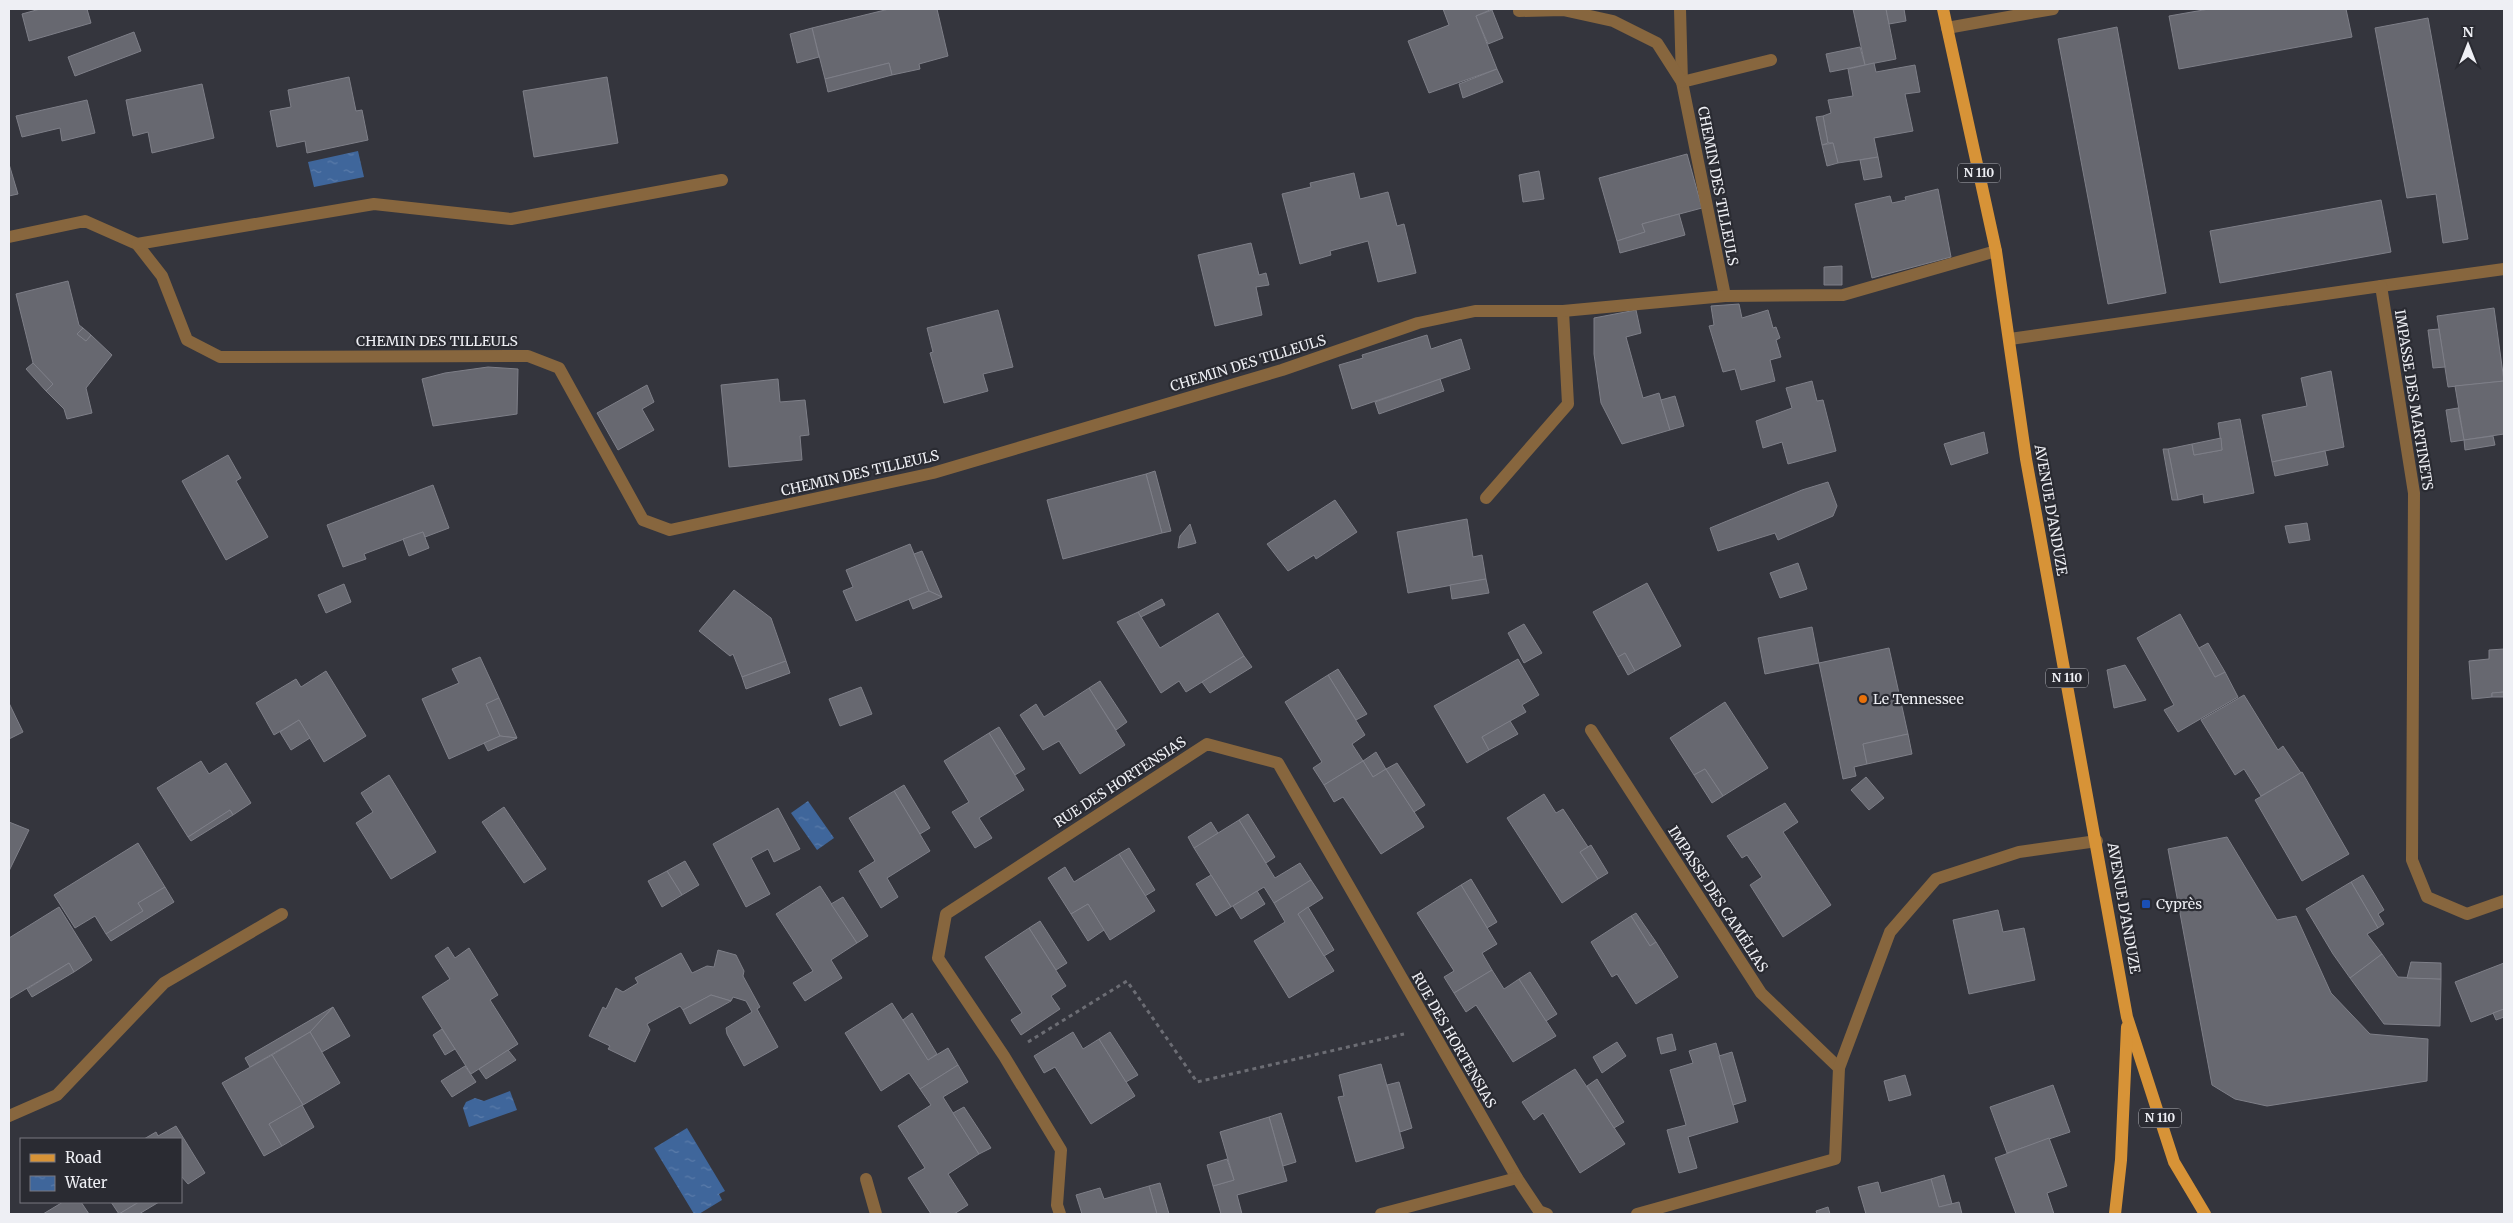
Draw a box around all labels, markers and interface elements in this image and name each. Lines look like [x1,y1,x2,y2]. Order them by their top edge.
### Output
north arrow [2443,20,2493,70]
text: N [2462,23,2474,41]
street label: CHEMIN DES TILLEULS [1694,105,1742,267]
road number: N 110 [1958,164,2000,182]
street label: IMPASSE DES MARTINETS [2391,308,2437,492]
street label: CHEMIN DES TILLEULS [1168,331,1328,395]
street label: CHEMIN DES TILLEULS [356,332,518,350]
street label: AVENUE D'ANDUZE [2030,442,2071,577]
street label: CHEMIN DES TILLEULS [779,446,941,500]
road number: N 110 [2046,668,2088,688]
place label: Le Tennessee [1873,690,1964,708]
marker: Le Tennessee [1857,693,1869,705]
street label: RUE DES HORTENSIAS [1051,733,1189,831]
street label: IMPASSE DES CAMÉLIAS [1664,823,1772,975]
street label: AVENUE D'ANDUZE [2103,840,2144,975]
place label: Cyprès [2156,895,2202,913]
marker: Cyprès [2140,898,2152,910]
street label: RUE DES HORTENSIAS [1408,969,1500,1111]
road number: N 110 [2139,1108,2181,1128]
legend [20,1138,182,1203]
text: Road [65,1148,101,1167]
text: Water [64,1173,108,1192]

